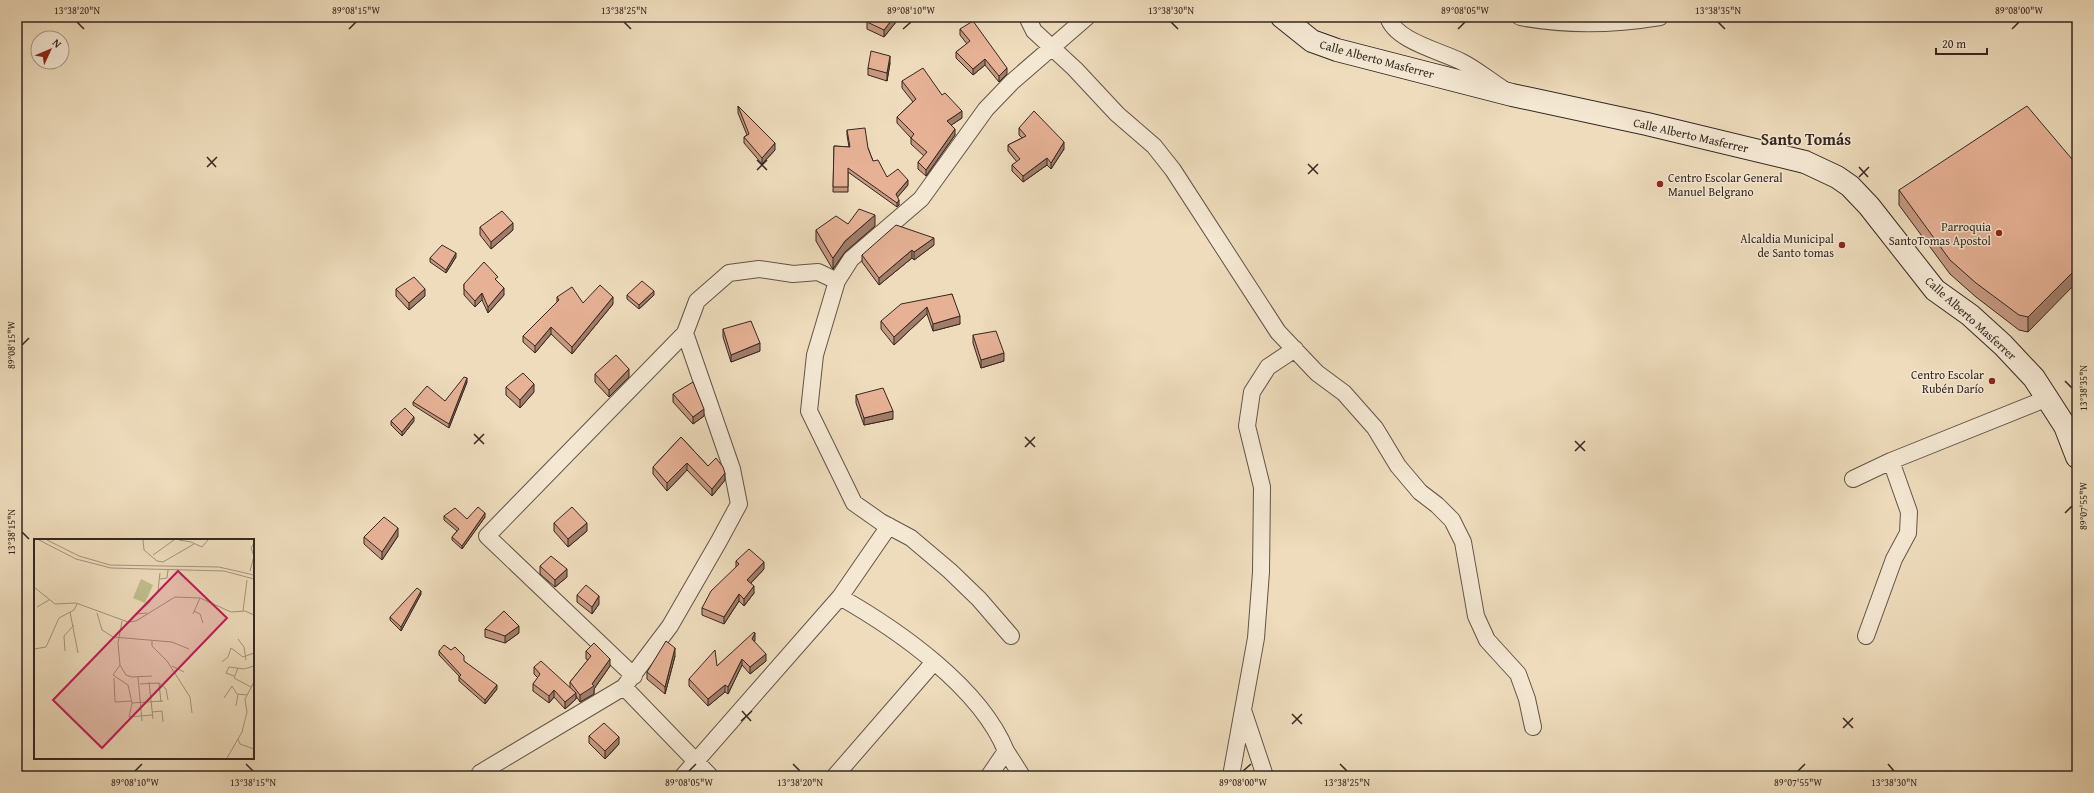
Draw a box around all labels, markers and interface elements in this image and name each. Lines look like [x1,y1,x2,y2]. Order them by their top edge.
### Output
text: 13°38'20"N [54,3,100,18]
text: 89°08'15"W [332,3,380,18]
text: 13°38'25"N [601,3,647,18]
text: 89°08'10"W [887,3,935,18]
text: 13°38'30"N [1148,3,1194,18]
text: 89°08'05"W [1441,3,1489,18]
text: 13°38'35"N [1695,3,1741,18]
text: 89°08'00"W [1995,3,2043,18]
north arrow [30,30,70,70]
scale bar [1936,30,1987,56]
text: N [49,35,66,52]
text: 20 m [1942,35,1966,52]
street label: Calle Alberto Masferrer [1318,36,1436,82]
street label: Calle Alberto Masferrer [1632,113,1750,157]
district label: Santo Tomás [1761,127,1851,151]
place label: Centro Escolar General Manuel Belgrano [1668,169,1783,200]
marker: Centro Escolar General Manuel Belgrano [1655,179,1665,189]
place label: Parroquia SantoTomas Apostol [1889,218,1992,249]
marker: Parroquia SantoTomas Apostol [1994,228,2004,238]
place label: Alcaldia Municipal de Santo tomas [1740,230,1835,261]
marker: Alcaldia Municipal de Santo tomas [1837,240,1847,250]
street label: Calle Alberto Masferrer [1922,272,2020,364]
text: 89°08'15"W [4,321,19,369]
text: 13°38'35"N [2076,365,2091,411]
place label: Centro Escolar Rubén Darío [1911,366,1984,397]
marker: Centro Escolar Rubén Darío [1987,376,1997,386]
text: 89°07'55"W [2076,482,2091,530]
text: 13°38'15"N [4,509,19,555]
inset map [34,539,254,759]
text: 89°08'10"W [111,775,159,790]
text: 13°38'15"N [230,775,276,790]
text: 89°08'05"W [665,775,713,790]
text: 13°38'20"N [777,775,823,790]
text: 89°08'00"W [1219,775,1267,790]
text: 13°38'25"N [1324,775,1370,790]
text: 89°07'55"W [1774,775,1822,790]
text: 13°38'30"N [1871,775,1917,790]

